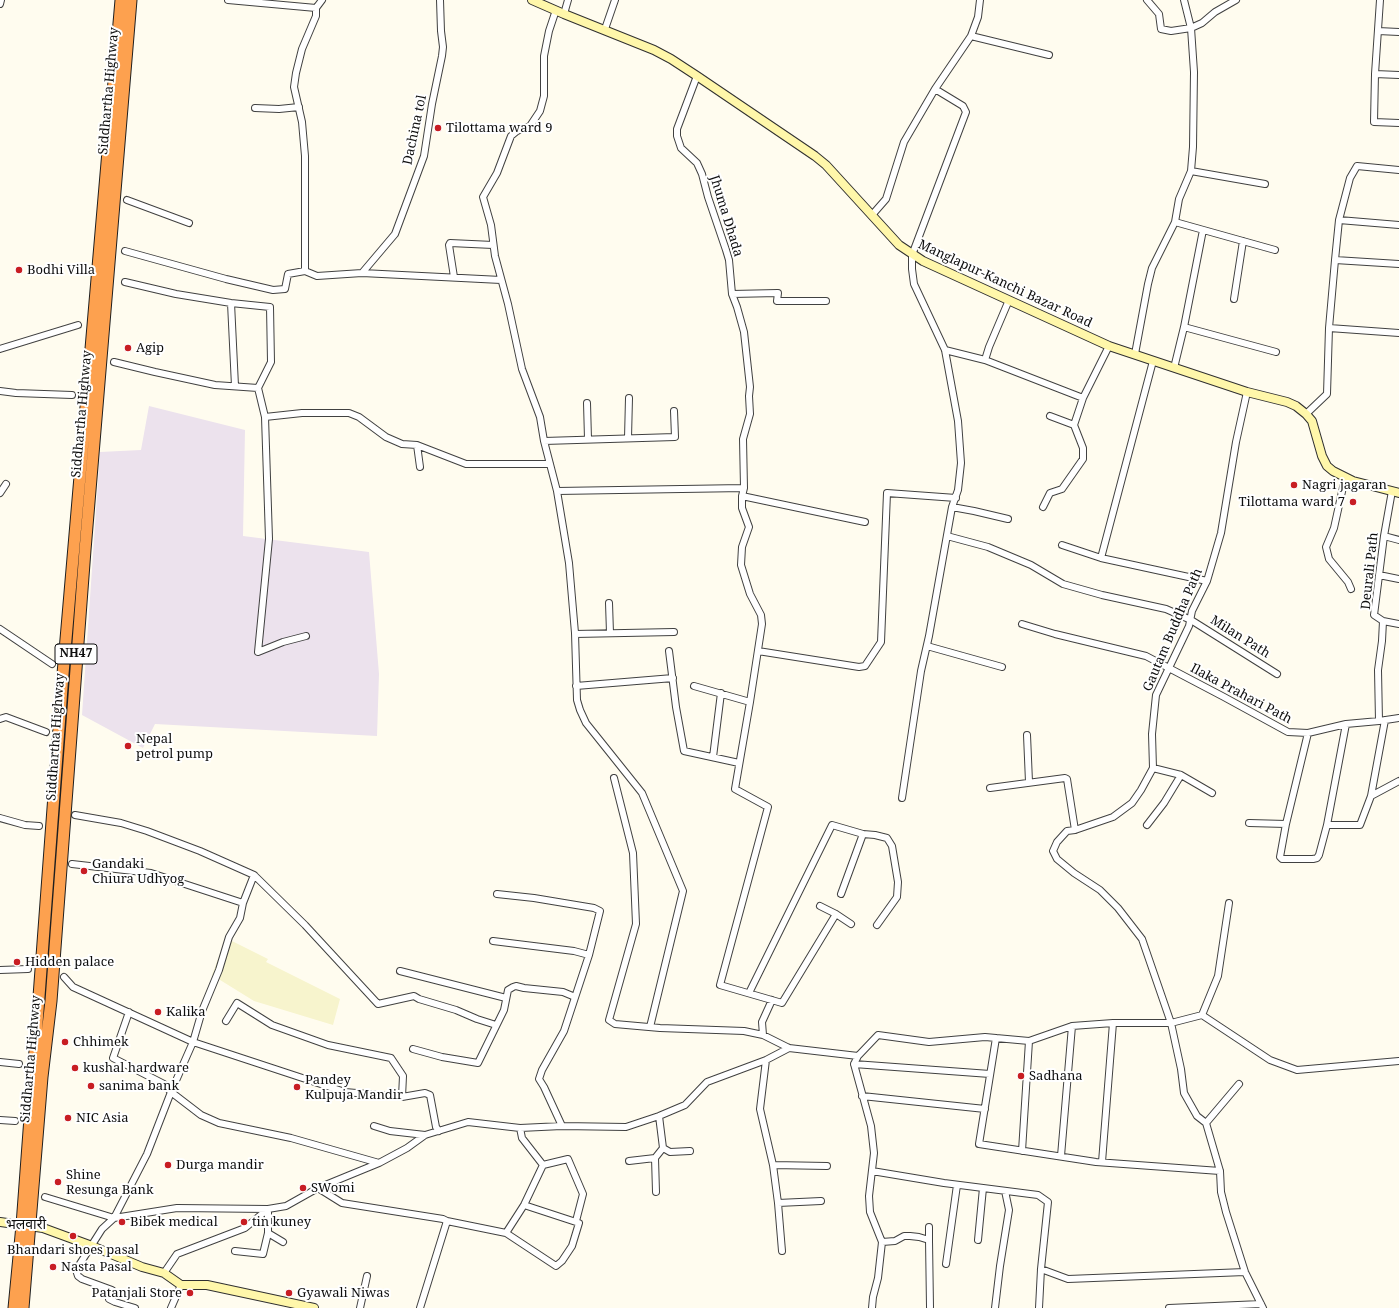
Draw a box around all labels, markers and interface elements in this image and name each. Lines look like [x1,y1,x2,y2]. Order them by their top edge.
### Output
street label: Siddhartha Highway [96,27,122,155]
street label: Dachina tol [400,94,430,166]
place label: Tilottama ward 9 [446,120,552,136]
marker: Tilottama ward 9 [433,123,443,133]
street label: Jhuma Dhada [706,173,746,259]
street label: Manglapur-Kanchi Bazar Road [915,237,1095,331]
place label: Bodhi Villa [27,262,95,278]
marker: Bodhi Villa [14,265,24,275]
place label: Agip [136,340,164,356]
marker: Agip [123,343,133,353]
street label: Siddhartha Highway [69,350,95,478]
place label: Nagri jagaran [1302,477,1387,493]
marker: Nagri jagaran [1289,480,1299,490]
place label: Tilottama ward 7 [1239,494,1345,510]
marker: Tilottama ward 7 [1348,497,1358,507]
street label: Deurali Path [1358,532,1382,610]
street label: Gautam Buddha Path [1140,566,1206,694]
street label: Milan Path [1207,613,1273,661]
road number: NH47 [55,644,97,664]
street label: Ilaka Prahari Path [1188,661,1294,727]
street label: Siddhartha Highway [44,673,68,801]
place label: Nepal petrol pump [136,731,213,762]
marker: Nepal petrol pump [123,741,133,751]
place label: Gandaki Chiura Udhyog [92,856,184,887]
marker: Gandaki Chiura Udhyog [79,866,89,876]
place label: Hidden palace [25,954,114,970]
marker: Hidden palace [12,957,22,967]
street label: Siddhartha Highway [18,995,44,1123]
place label: Kalika [166,1004,206,1020]
marker: Kalika [153,1007,163,1017]
place label: Chhimek [73,1034,128,1050]
marker: Chhimek [60,1037,70,1047]
place label: kushal hardware [83,1060,189,1076]
marker: kushal hardware [70,1063,80,1073]
place label: Sadhana [1029,1068,1083,1084]
marker: Sadhana [1016,1071,1026,1081]
place label: Pandey Kulpuja Mandir [305,1072,403,1103]
place label: sanima bank [99,1078,179,1094]
marker: sanima bank [86,1081,96,1091]
marker: Pandey Kulpuja Mandir [292,1082,302,1092]
place label: NIC Asia [76,1110,129,1126]
marker: NIC Asia [63,1113,73,1123]
place label: Durga mandir [176,1157,264,1173]
marker: Durga mandir [163,1160,173,1170]
place label: Shine Resunga Bank [66,1167,153,1198]
marker: Shine Resunga Bank [53,1177,63,1187]
place label: SWomi [311,1180,355,1196]
marker: SWomi [298,1183,308,1193]
place label: Bibek medical [130,1214,218,1230]
place label: tin kuney [252,1214,311,1230]
district label: भलवारी [6,1217,46,1233]
marker: Bibek medical [117,1217,127,1227]
marker: tin kuney [239,1217,249,1227]
marker: Bhandari shoes pasal [68,1231,78,1241]
place label: Bhandari shoes pasal [7,1242,139,1258]
place label: Nasta Pasal [61,1259,132,1275]
marker: Nasta Pasal [48,1262,58,1272]
place label: Patanjali Store [92,1285,182,1301]
place label: Gyawali Niwas [297,1285,390,1301]
marker: Patanjali Store [185,1288,195,1298]
marker: Gyawali Niwas [284,1288,294,1298]

